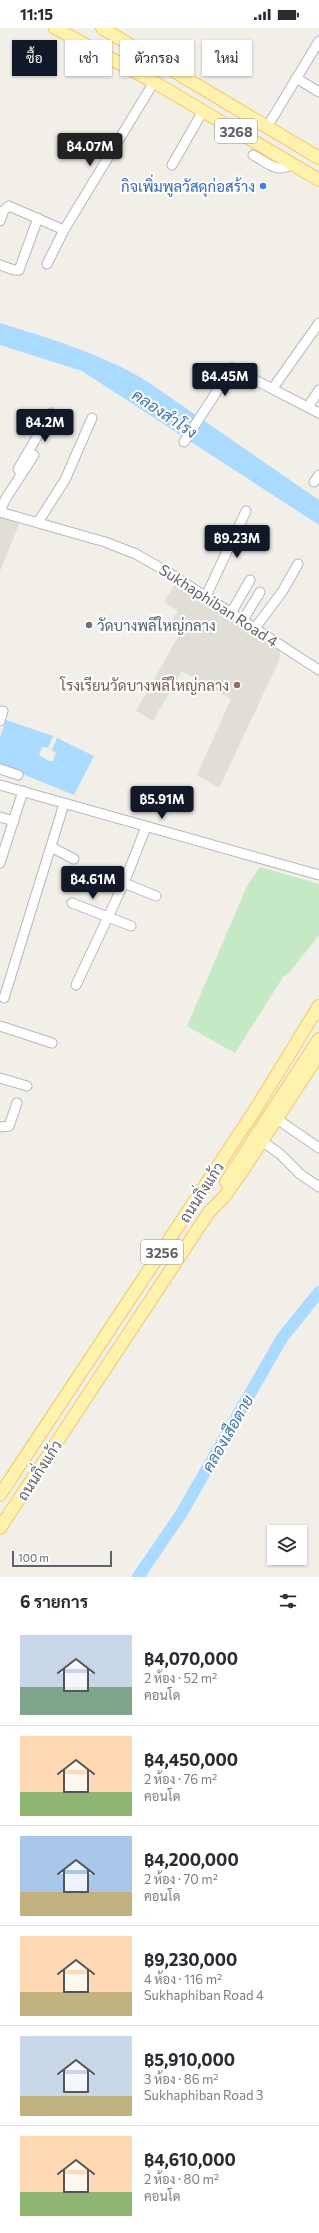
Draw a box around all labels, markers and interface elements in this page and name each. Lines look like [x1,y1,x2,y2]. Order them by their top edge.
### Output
text: 11:15 [20,5,53,23]
chip: ซื้อ [12,40,57,76]
chip: เช่า [65,40,112,76]
chip: ตัวกรอง [120,40,194,76]
chip: ใหม่ [202,40,252,76]
road number: 3268 [215,119,257,143]
pin: ฿4.07M [57,133,123,167]
text: ฿4.07M [66,138,114,154]
place label: กิจเพิ่มพูลวัสดุก่อสร้าง [121,173,255,198]
marker: กิจเพิ่มพูลวัสดุก่อสร้าง [258,181,268,191]
pin: ฿4.45M [192,363,258,397]
text: ฿4.45M [201,368,249,384]
water label: คลองสำโรง [129,384,201,441]
pin: ฿4.2M [17,409,73,443]
text: ฿4.2M [25,414,65,430]
pin: ฿9.23M [204,525,270,559]
text: ฿9.23M [214,530,260,546]
street label: Sukhaphiban Road 4 [156,560,282,650]
place label: วัดบางพลีใหญ่กลาง [97,616,216,635]
marker: วัดบางพลีใหญ่กลาง [84,620,94,630]
place label: โรงเรียนวัดบางพลีใหญ่กลาง [59,676,229,695]
marker: โรงเรียนวัดบางพลีใหญ่กลาง [232,680,242,690]
pin: ฿5.91M [129,786,195,820]
text: ฿5.91M [140,791,184,807]
pin: ฿4.61M [60,866,126,900]
text: ฿4.61M [70,871,116,887]
street label: ถนนกิ่งแก้ว [171,1156,227,1226]
road number: 3256 [141,1240,183,1264]
water label: คลองเสือตาย [196,1391,257,1475]
street label: ถนนกิ่งแก้ว [9,1434,65,1504]
map controls [267,1525,307,1565]
button: layers [267,1525,307,1565]
scale bar [12,1549,112,1568]
text: 100 m [18,1551,49,1564]
icon: filters [277,1590,299,1612]
text: 6 รายการ [20,1591,88,1612]
text: ฿4,070,000 [144,1648,238,1669]
icon: home [52,1651,100,1699]
text: 2 ห้อง · 52 m² [144,1670,217,1686]
text: คอนโด [144,1687,180,1703]
text: ฿4,450,000 [144,1749,238,1770]
icon: home [52,1752,100,1800]
text: 2 ห้อง · 76 m² [144,1771,217,1787]
text: คอนโด [144,1788,180,1804]
text: ฿4,200,000 [144,1849,239,1870]
icon: home [52,1852,100,1900]
text: 2 ห้อง · 70 m² [144,1871,218,1887]
text: คอนโด [144,1888,180,1904]
text: ฿9,230,000 [144,1949,237,1970]
icon: home [52,1952,100,2000]
text: 4 ห้อง · 116 m² [144,1971,222,1987]
text: Sukhaphiban Road 4 [144,1987,264,2003]
text: ฿5,910,000 [144,2049,235,2070]
icon: home [52,2052,100,2100]
text: 3 ห้อง · 86 m² [144,2071,219,2087]
text: Sukhaphiban Road 3 [144,2087,263,2103]
text: ฿4,610,000 [144,2149,236,2170]
icon: home [52,2152,100,2200]
text: 2 ห้อง · 80 m² [144,2171,219,2187]
text: คอนโด [144,2188,180,2204]

